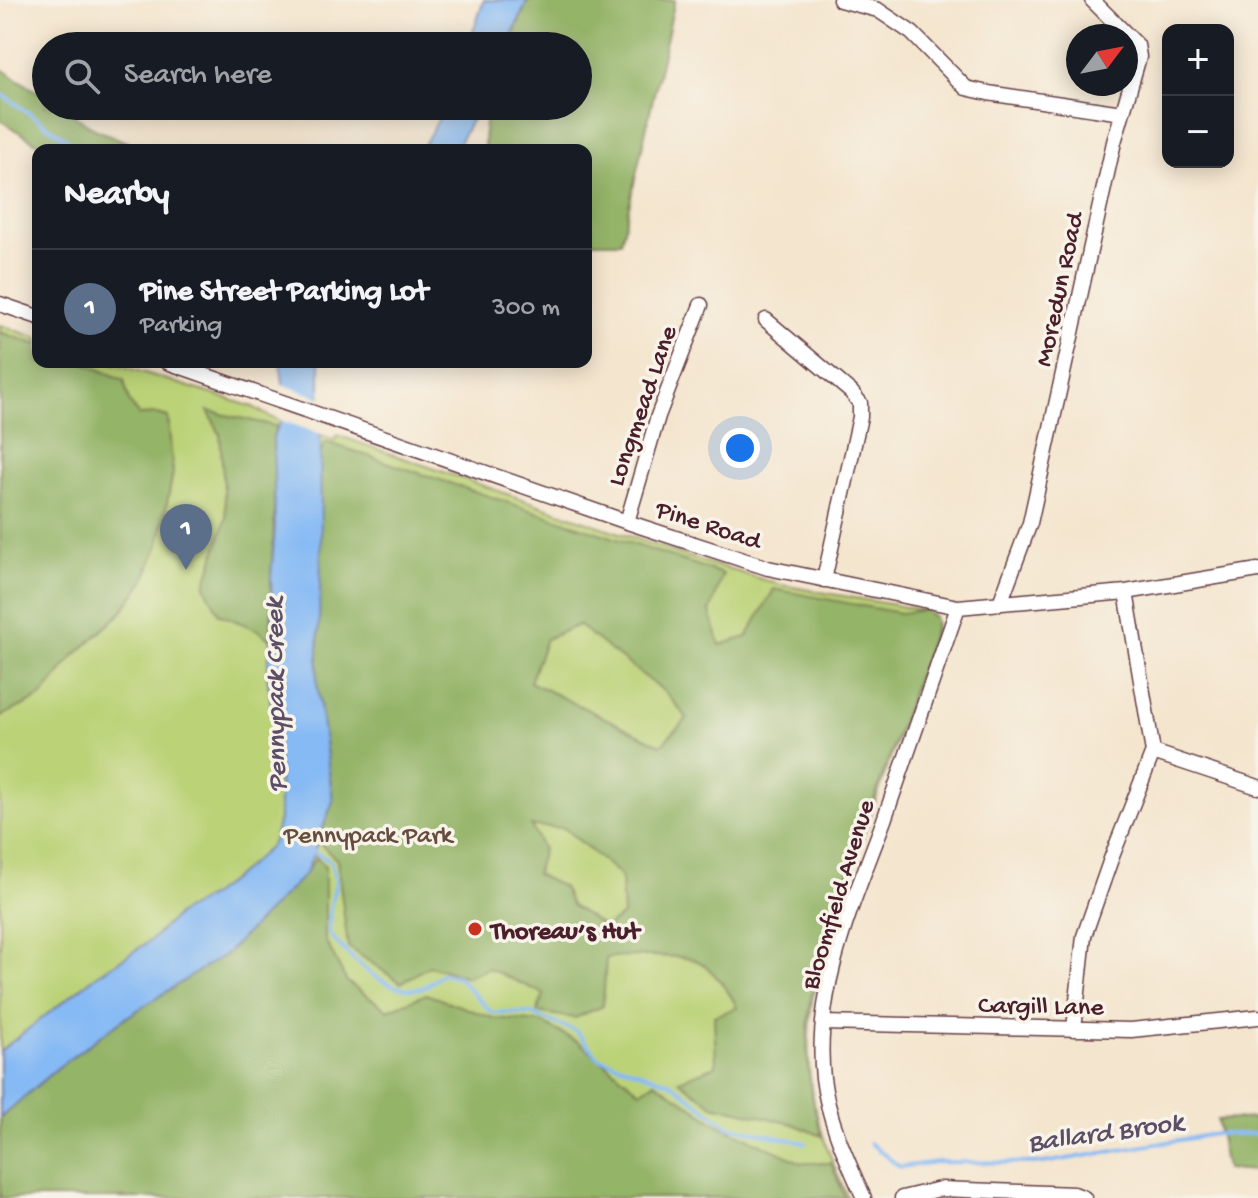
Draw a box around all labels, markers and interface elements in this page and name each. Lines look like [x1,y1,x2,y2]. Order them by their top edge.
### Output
north arrow [1066,24,1138,96]
map controls [1162,24,1234,168]
button: + [1162,24,1234,96]
search box [32,32,592,120]
icon: search [60,54,104,98]
text: Search here [124,59,272,94]
button: − [1162,96,1234,168]
text: Nearby [64,176,169,216]
street label: Moredun Road [1030,208,1093,370]
text: Pine Street Parking Lot [140,276,428,311]
text: 1 [85,294,95,325]
text: 300 m [492,294,560,325]
text: Parking [140,311,222,342]
street label: Longmead Lane [602,322,686,491]
your location [720,428,760,468]
street label: Pine Road [650,495,766,559]
pin: 1 [160,504,212,570]
water label: Pennypack Creek [259,595,296,793]
street label: Bloomfield Avenue [796,796,884,995]
park label: Pennypack Park [283,822,455,853]
place label: Thoreau’s Hut [489,918,642,949]
marker: Thoreau’s Hut [466,920,484,938]
street label: Cargill Lane [978,992,1105,1025]
water label: Ballard Brook [1026,1107,1188,1162]

